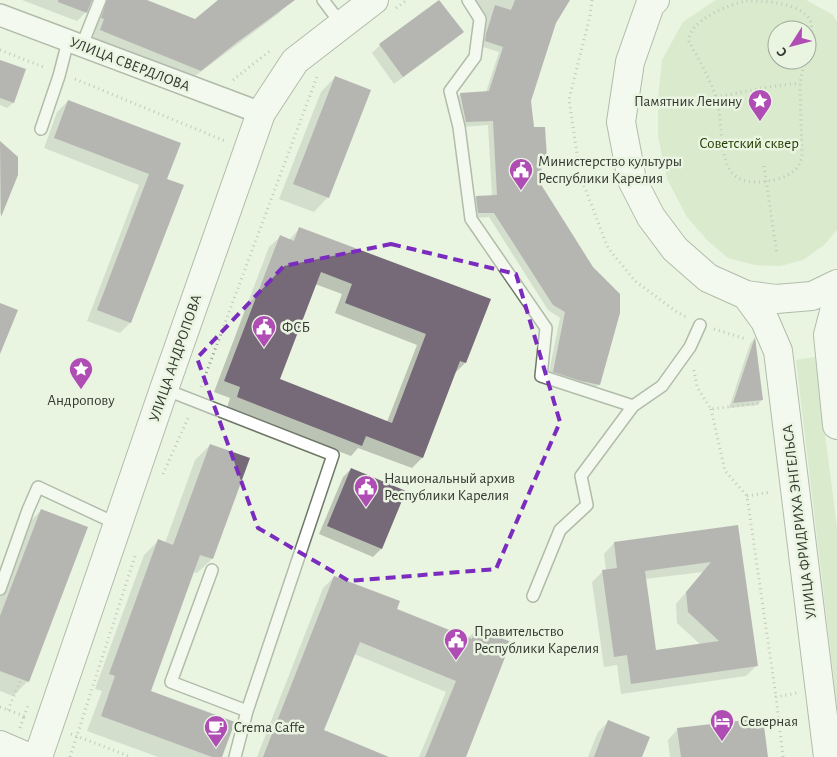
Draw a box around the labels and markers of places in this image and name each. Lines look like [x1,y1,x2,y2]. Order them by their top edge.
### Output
place icon: Памятник Ленину [747,88,773,122]
place label: Памятник Ленину [634,94,743,109]
place label: Министерство культуры Республики Карелия [538,154,682,186]
public building icon: Министерство культуры Республики Карелия [508,157,534,191]
public building icon: ФСБ [251,314,277,348]
place label: ФСБ [282,320,310,335]
place icon: Андропову [68,356,94,390]
place label: Андропову [47,393,115,408]
place label: Национальный архив Республики Карелия [384,471,515,503]
public building icon: Национальный архив Республики Карелия [353,474,379,508]
place label: Правительство Республики Карелия [474,624,599,656]
public building icon: Правительство Республики Карелия [443,627,469,661]
hotel icon: Северная [709,708,735,742]
cafe icon: Crema Caffe [203,714,229,748]
place label: Северная [740,714,798,729]
place label: Crema Caffe [234,720,305,735]

